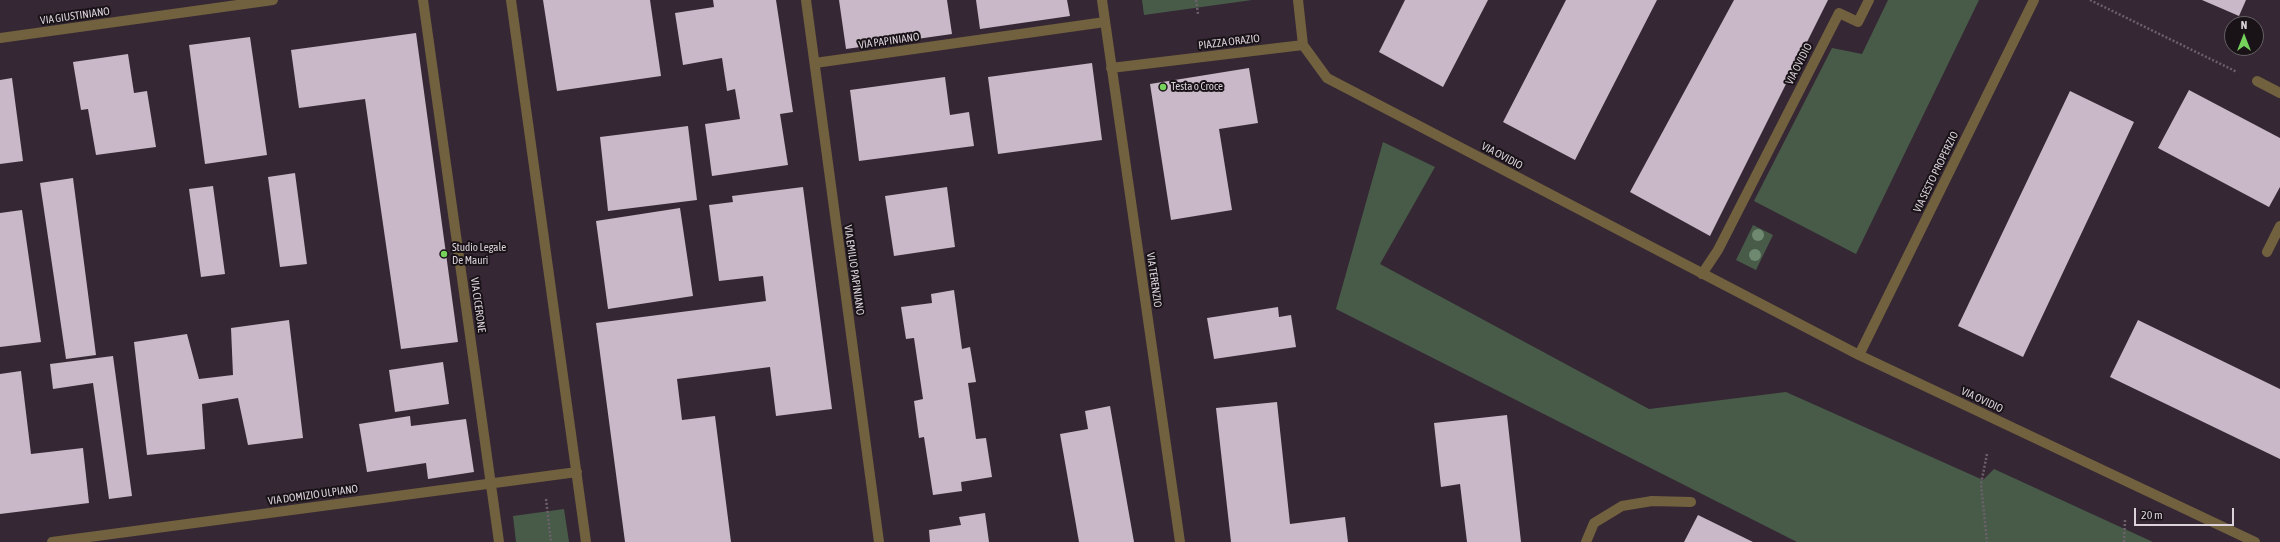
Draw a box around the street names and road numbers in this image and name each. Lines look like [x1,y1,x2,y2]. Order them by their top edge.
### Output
street label: VIA GIUSTINIANO [39,5,111,27]
street label: VIA PAPINIANO [858,30,920,52]
street label: PIAZZA ORAZIO [1197,32,1261,52]
street label: VIA OVIDIO [1783,41,1815,87]
street label: VIA SESTO PROPERZIO [1911,129,1961,215]
street label: VIA OVIDIO [1479,140,1525,172]
street label: VIA EMILIO PAPINIANO [841,224,867,316]
street label: VIA TERENZIO [1144,252,1164,308]
street label: VIA CICERONE [468,277,488,333]
street label: VIA OVIDIO [1959,385,2005,415]
street label: VIA DOMIZIO ULPIANO [267,482,359,508]

